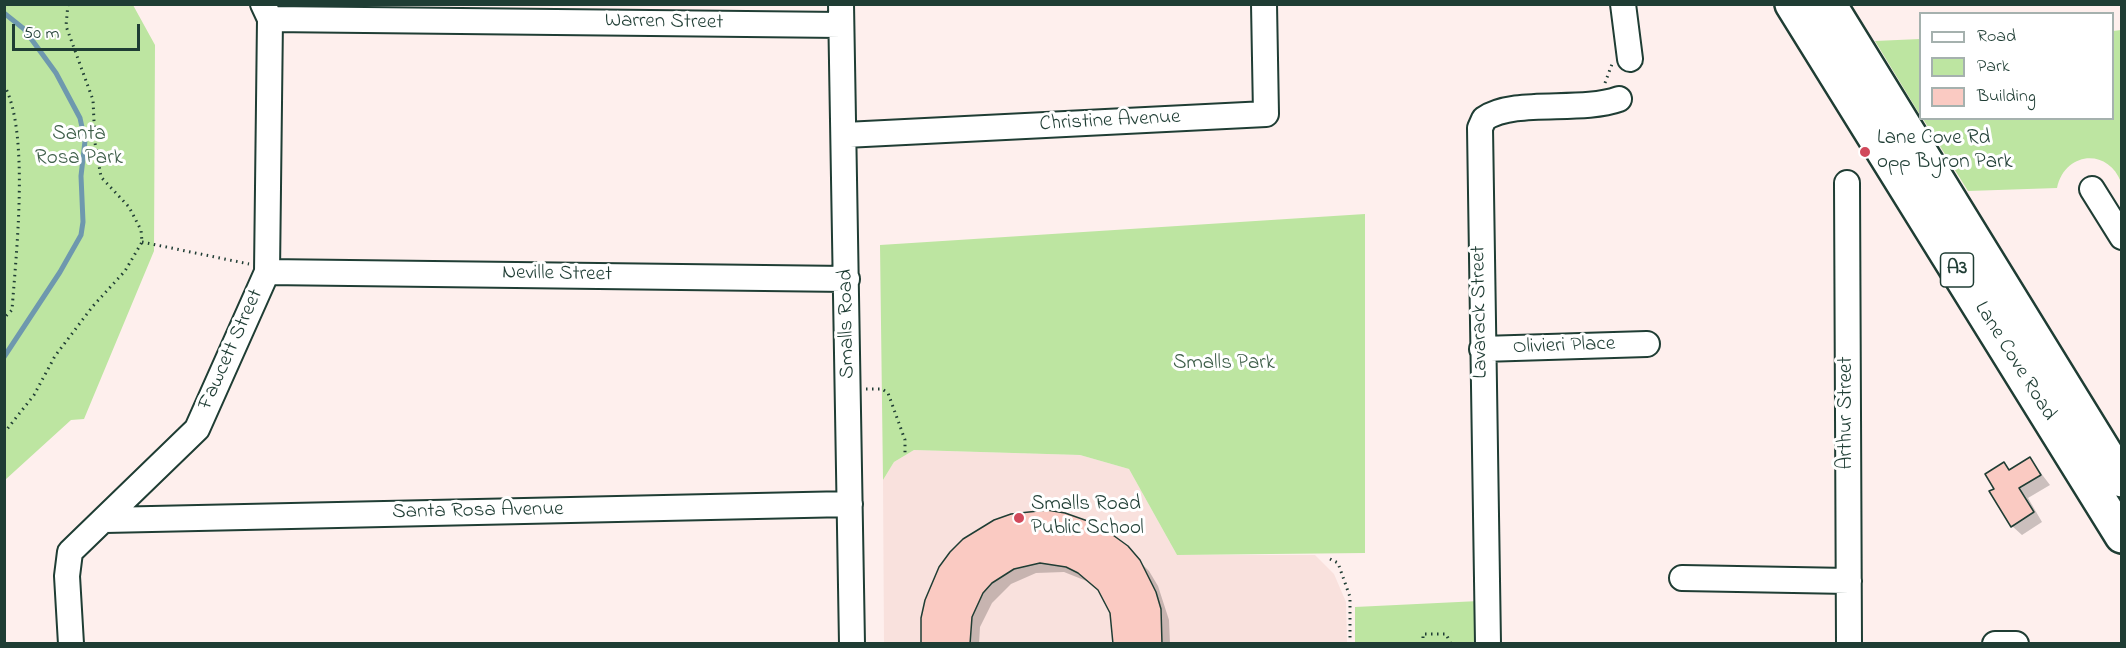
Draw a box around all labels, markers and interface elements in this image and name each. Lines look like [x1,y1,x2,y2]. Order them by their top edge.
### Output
street label: Warren Street [605,9,723,37]
scale bar [15,12,142,50]
legend [1919,12,2114,120]
text: 50 m [23,21,60,47]
text: Road [1977,24,2016,50]
text: Park [1977,54,2010,80]
text: Building [1977,84,2036,110]
street label: Christine Avenue [1039,106,1181,138]
park label: Santa Rosa Park [35,123,123,173]
place label: Lane Cove Rd opp Byron Park [1877,127,2013,177]
marker: Lane Cove Rd opp Byron Park [1858,145,1872,159]
street label: Lavarack Street [1467,245,1495,379]
road number: A3 [1940,253,1974,287]
street label: Neville Street [502,261,612,289]
street label: Smalls Road [834,269,862,379]
street label: Fawcett Street [194,286,270,414]
street label: Lane Cove Road [1967,298,2061,426]
street label: Olivieri Place [1512,333,1616,361]
park label: Smalls Park [1173,352,1275,378]
street label: Arthur Street [1835,356,1861,470]
place label: Smalls Road Public School [1031,493,1144,543]
street label: Santa Rosa Avenue [392,498,564,526]
marker: Smalls Road Public School [1012,511,1026,525]

